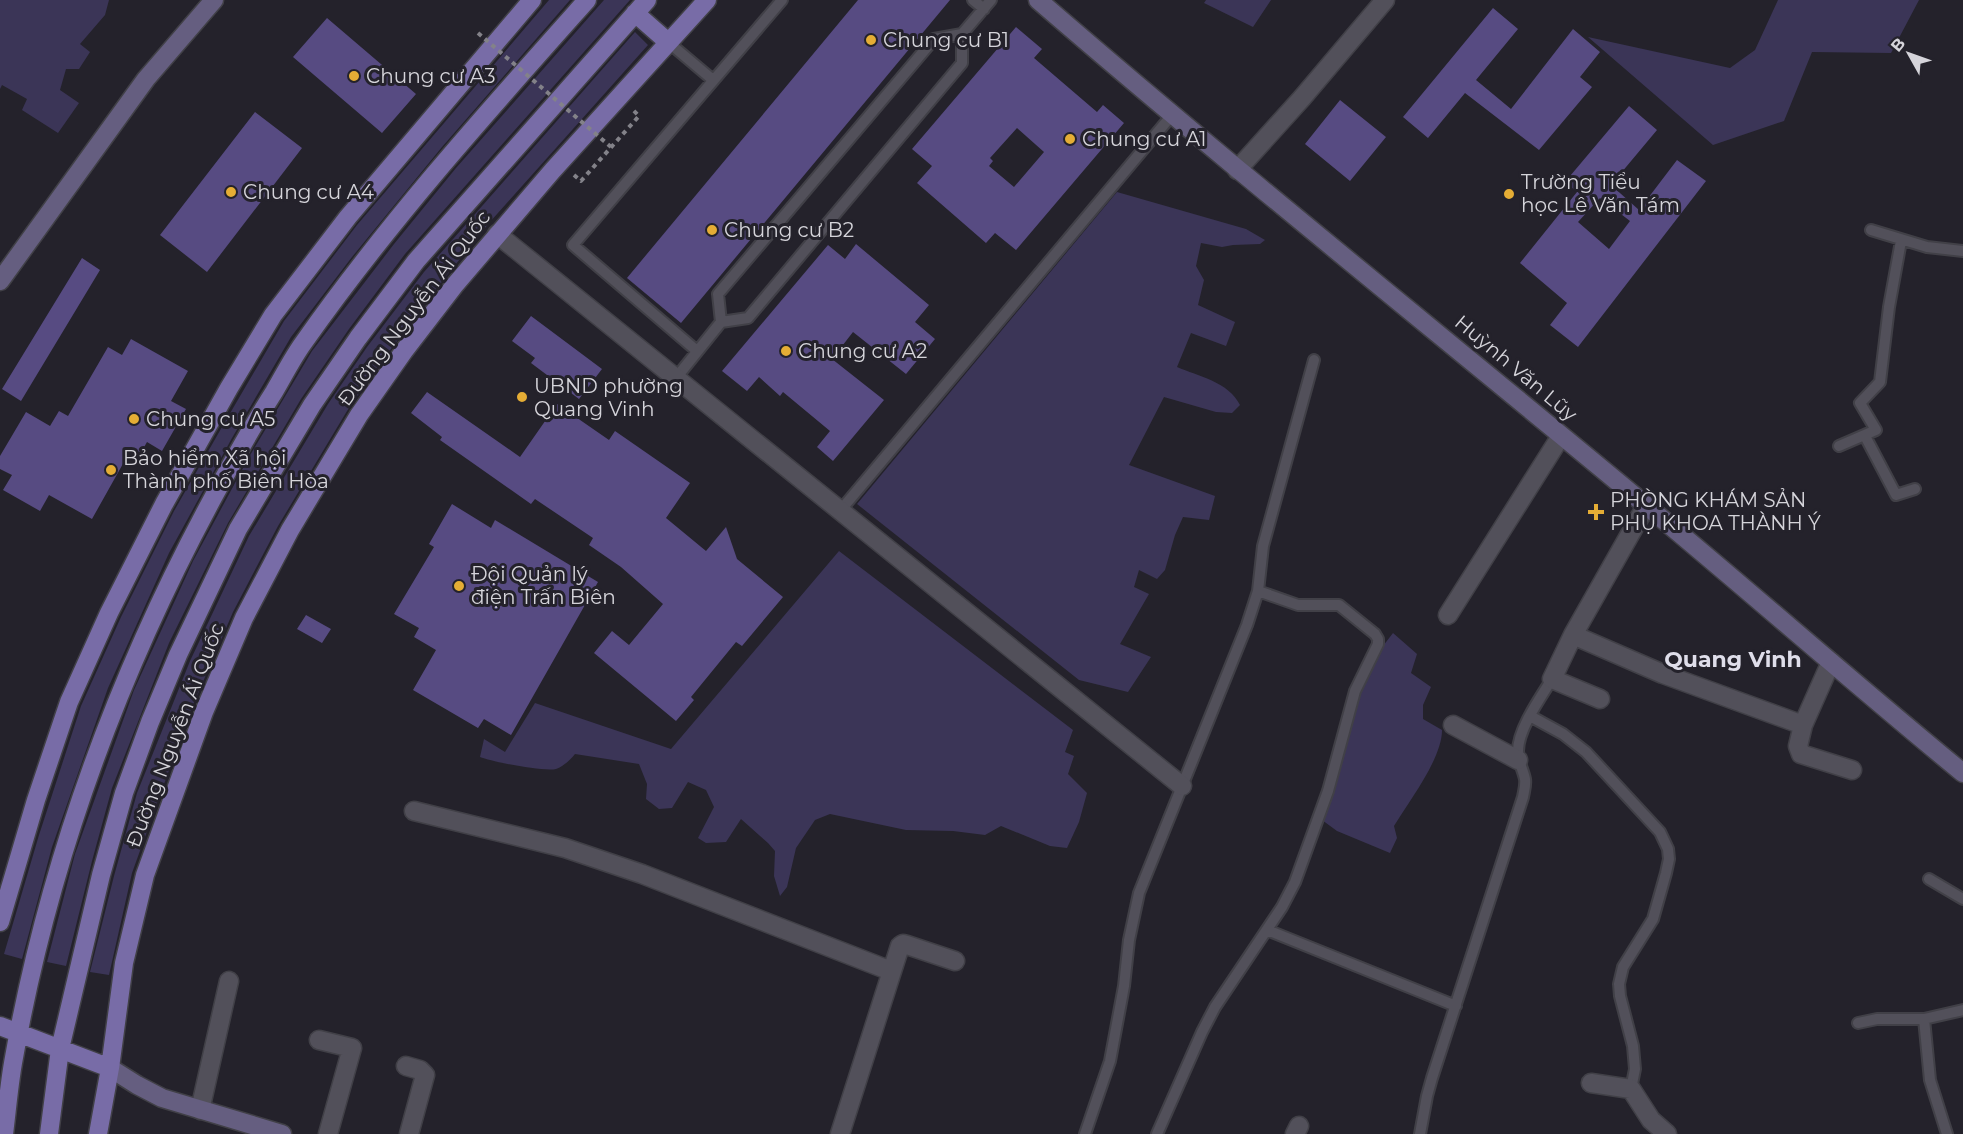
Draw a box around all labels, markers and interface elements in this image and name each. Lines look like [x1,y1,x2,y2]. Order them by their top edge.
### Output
north arrow [1879,24,1939,84]
place label: Chung cư B1 [883,28,1009,52]
marker: Chung cư B1 [864,33,878,47]
text: B [1887,34,1909,55]
place label: Chung cư A3 [366,64,495,88]
marker: Chung cư A3 [347,69,361,83]
place label: Chung cư A1 [1082,127,1206,151]
marker: Chung cư A1 [1063,132,1077,146]
place label: Trường Tiểu học Lê Văn Tám [1521,170,1680,217]
place label: Chung cư A4 [243,180,374,204]
marker: Chung cư A4 [224,185,238,199]
marker: Trường Tiểu học Lê Văn Tám [1502,187,1516,201]
street label: Đường Nguyễn Ái Quốc [333,206,495,410]
place label: Chung cư B2 [724,218,854,242]
marker: Chung cư B2 [705,223,719,237]
street label: Huỳnh Văn Lũy [1450,310,1582,426]
place label: Chung cư A2 [798,339,927,363]
marker: Chung cư A2 [779,344,793,358]
place label: UBND phường Quang Vinh [534,374,683,421]
marker: UBND phường Quang Vinh [515,390,529,404]
place label: Chung cư A5 [146,407,275,431]
marker: Chung cư A5 [127,412,141,426]
place label: Bảo hiểm Xã hội Thành phố Biên Hòa [123,446,329,493]
marker: Bảo hiểm Xã hội Thành phố Biên Hòa [104,463,118,477]
place label: PHÒNG KHÁM SẢN PHỤ KHOA THÀNH Ý [1610,488,1821,535]
marker: PHÒNG KHÁM SẢN PHỤ KHOA THÀNH Ý [1587,503,1605,521]
place label: Đội Quản lý điện Trấn Biên [471,562,616,609]
marker: Đội Quản lý điện Trấn Biên [452,579,466,593]
street label: Đường Nguyễn Ái Quốc [121,619,229,851]
district label: Quang Vinh [1664,646,1802,673]

